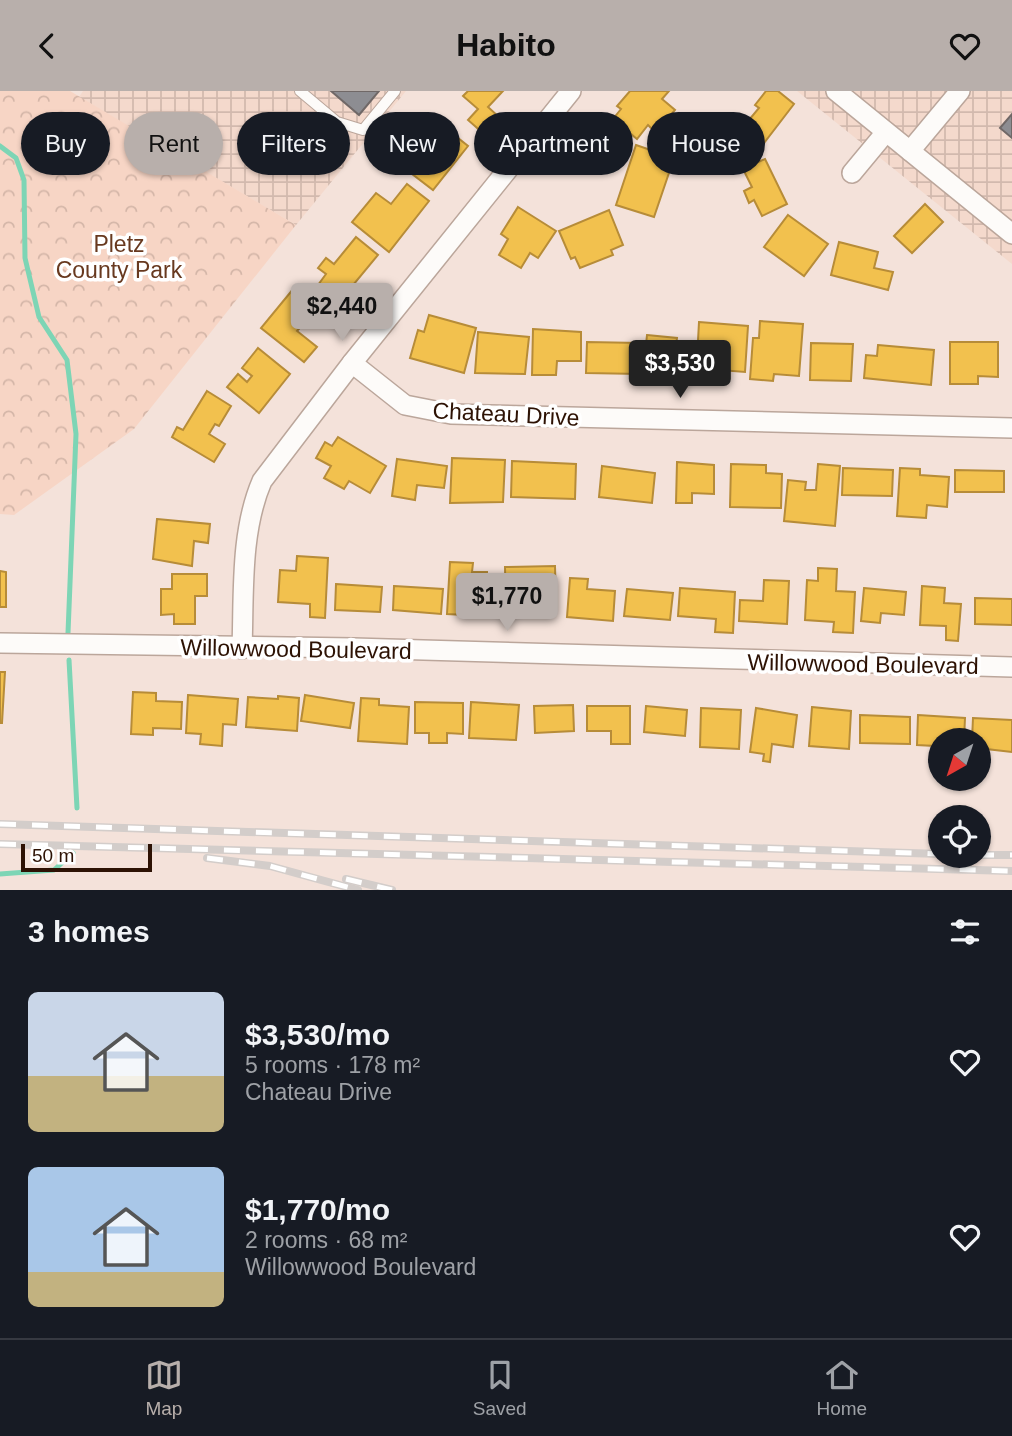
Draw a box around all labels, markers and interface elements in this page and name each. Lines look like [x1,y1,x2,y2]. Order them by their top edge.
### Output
icon: back [28,27,66,65]
text: Habito [456,27,556,63]
icon: heart [946,27,984,65]
chip: Buy [21,112,110,175]
chip: Rent [124,112,223,175]
chip: Filters [237,112,350,175]
chip: New [364,112,460,175]
chip: Apartment [474,112,633,175]
chip: House [647,112,765,175]
park label: Pletz County Park [56,231,183,283]
pin: $2,440 [285,283,399,343]
text: $2,440 [307,293,377,319]
pin: $3,530 [623,341,737,400]
text: $3,530 [645,350,715,376]
street label: Chateau Drive [432,397,580,431]
pin: $1,770 [450,573,564,633]
text: $1,770 [472,583,542,609]
street label: Willowwood Boulevard [180,634,412,664]
street label: Willowwood Boulevard [747,649,979,679]
north arrow [928,728,990,791]
map controls [928,728,991,868]
button: locate [928,805,991,868]
scale bar [21,841,152,873]
text: 50 m [32,845,74,866]
icon: filters [946,913,984,951]
text: 3 homes [28,915,150,948]
text: $3,530/mo [245,1018,390,1051]
icon: home [84,1020,168,1104]
icon: heart [946,1043,984,1081]
text: 5 rooms · 178 m² [245,1052,420,1078]
text: Chateau Drive [245,1079,392,1105]
text: $1,770/mo [245,1193,390,1226]
icon: home [84,1195,168,1279]
icon: heart [946,1218,984,1256]
text: 2 rooms · 68 m² [245,1227,407,1253]
text: Willowwood Boulevard [245,1254,476,1280]
tab: Map [145,1356,183,1420]
tab: Saved [473,1356,527,1420]
tab: Home [816,1356,867,1420]

